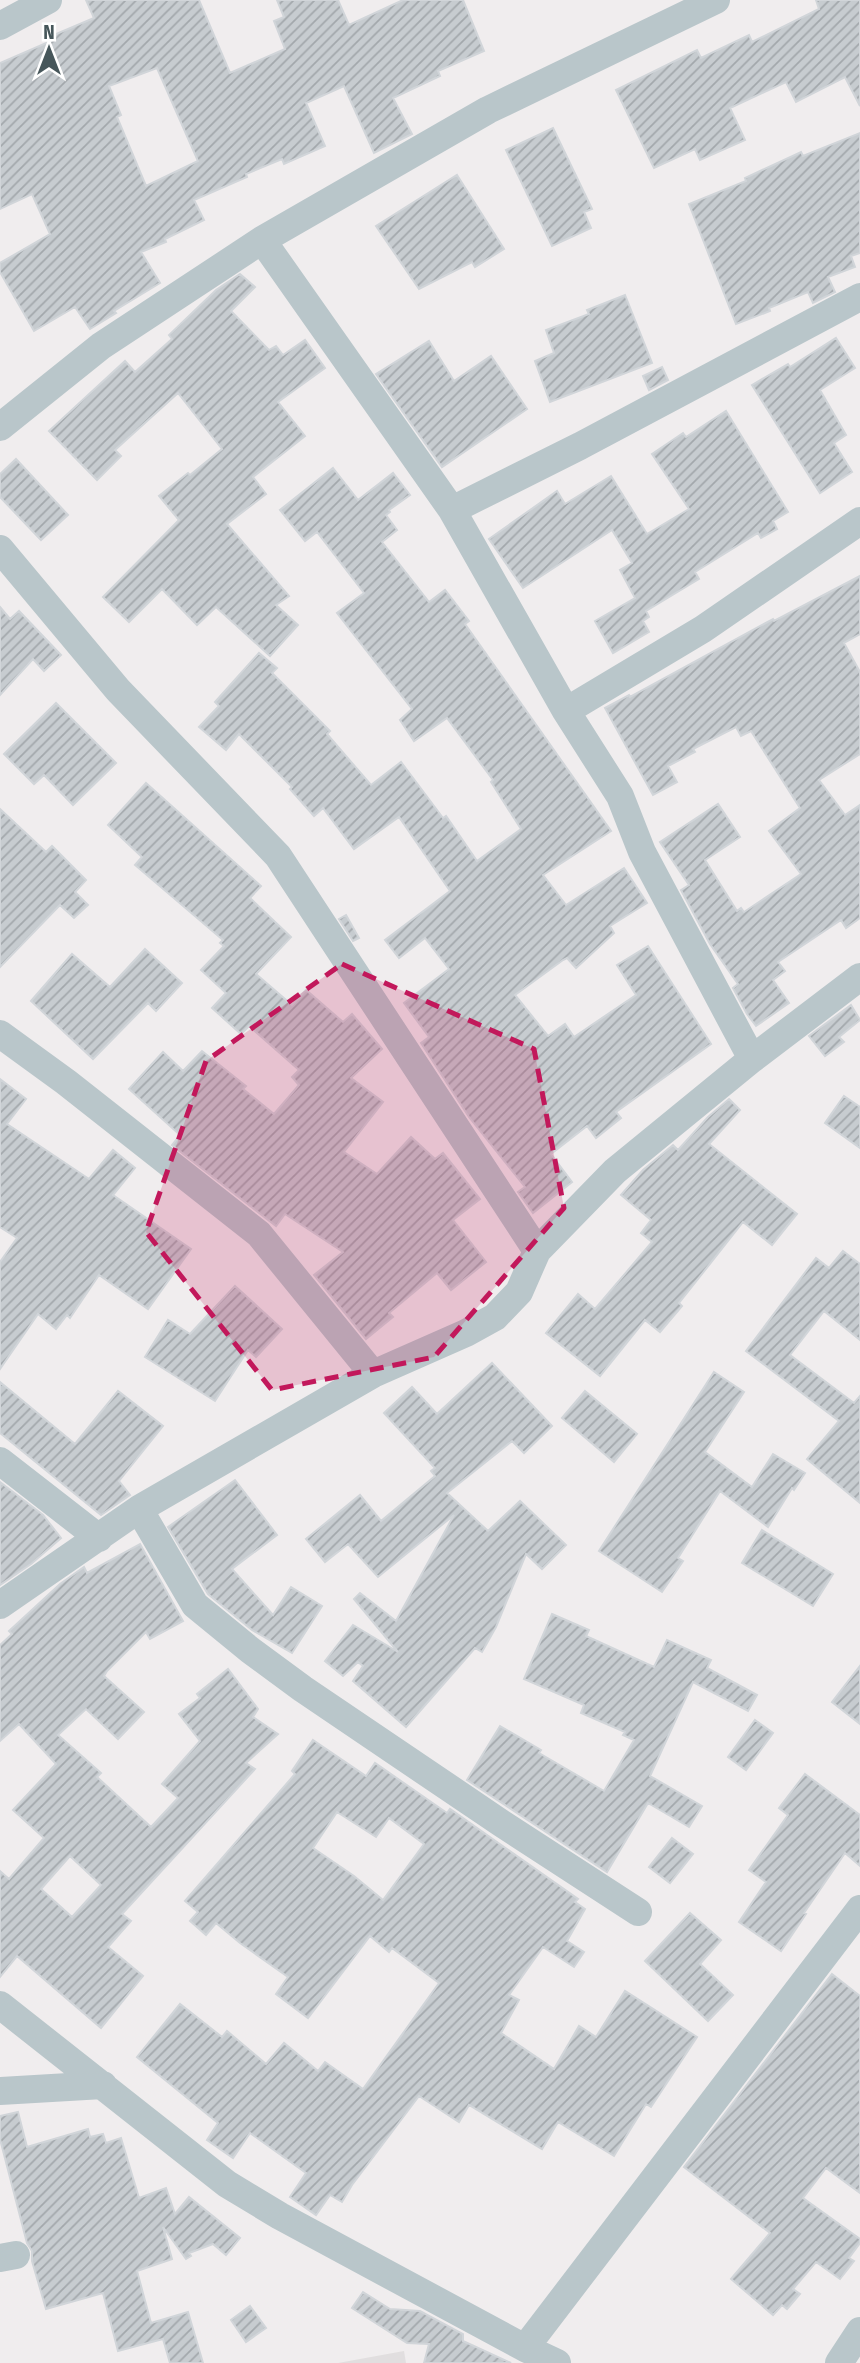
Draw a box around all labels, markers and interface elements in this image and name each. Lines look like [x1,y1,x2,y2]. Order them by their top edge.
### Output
north arrow [14,14,84,84]
text: N [43,21,55,44]

